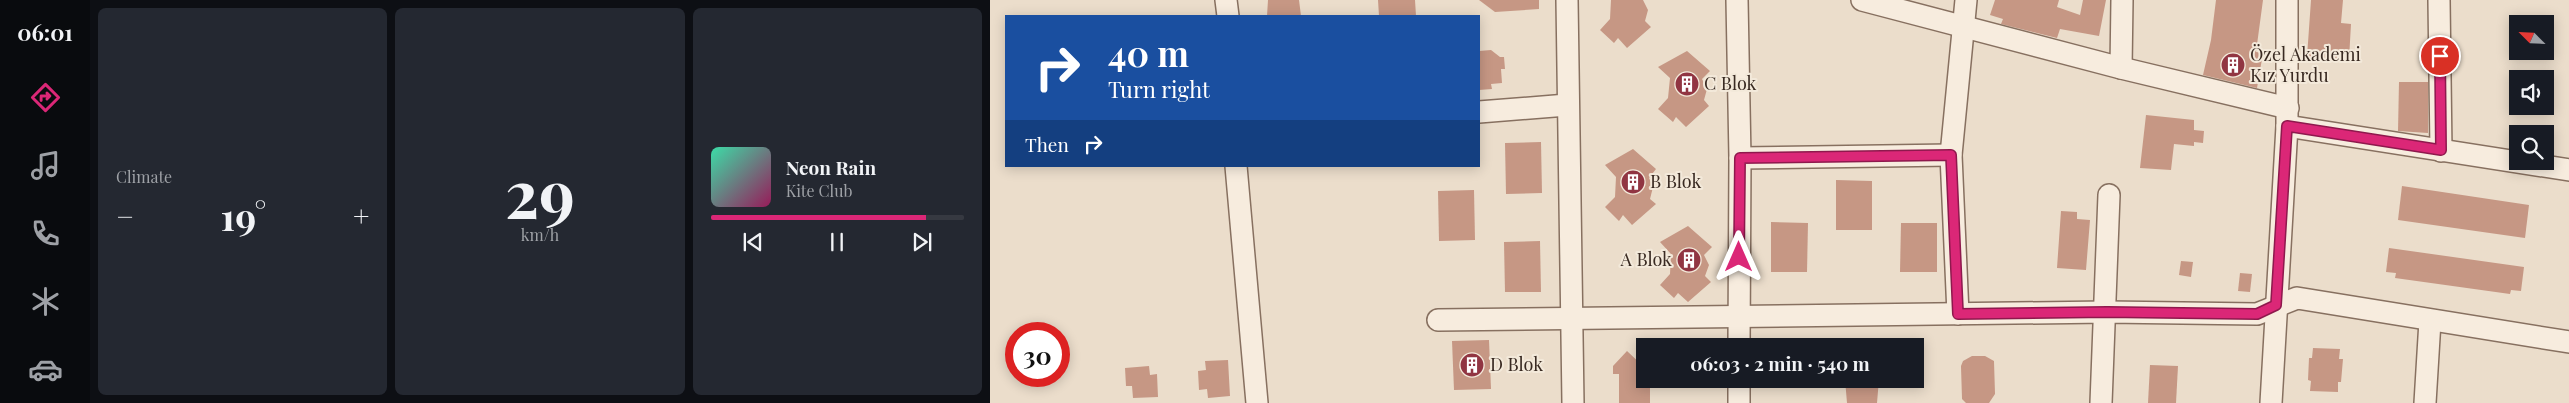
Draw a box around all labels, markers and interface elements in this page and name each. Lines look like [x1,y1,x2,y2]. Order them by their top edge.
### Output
north arrow [2509,15,2554,60]
map controls [2509,15,2554,170]
text: 06:01 [17,17,73,47]
text: 40 m [1108,29,1189,76]
icon: right [1025,35,1090,100]
pin [2419,35,2461,77]
place label: Özel Akademi Kız Yurdu [2250,42,2361,87]
icon: arrive [2426,42,2454,70]
building icon: Özel Akademi Kız Yurdu [2220,52,2246,78]
button: sound [2509,70,2554,115]
building icon: C Blok [1674,71,1700,97]
place label: C Blok [1704,71,1757,95]
text: Turn right [1108,74,1210,104]
icon: directions [28,80,63,115]
button: search [2509,125,2554,170]
icon: right [1079,130,1107,158]
text: Then [1025,131,1069,157]
icon: music [28,148,63,183]
text: 29 [505,148,575,234]
text: Neon Rain [786,154,876,180]
text: Climate [116,166,172,187]
building icon: B Blok [1620,169,1646,195]
place label: B Blok [1650,169,1701,193]
text: Kite Club [786,180,852,201]
text: 19° [221,190,266,241]
text: − [116,197,134,234]
text: + [353,197,369,234]
icon: phone [28,216,63,251]
text: km/h [521,224,559,245]
icon: previous [739,228,767,256]
icon: pause [823,228,851,256]
icon: next [908,228,936,256]
position arrow [1712,230,1764,282]
place label: A Blok [1620,247,1672,271]
building icon: A Blok [1676,247,1702,273]
icon: climate [28,284,63,319]
speed limit sign: 30 [1005,322,1070,387]
text: 06:03 · 2 min · 540 m [1690,350,1870,376]
icon: car [28,352,63,387]
building icon: D Blok [1459,352,1485,378]
place label: D Blok [1490,352,1543,376]

